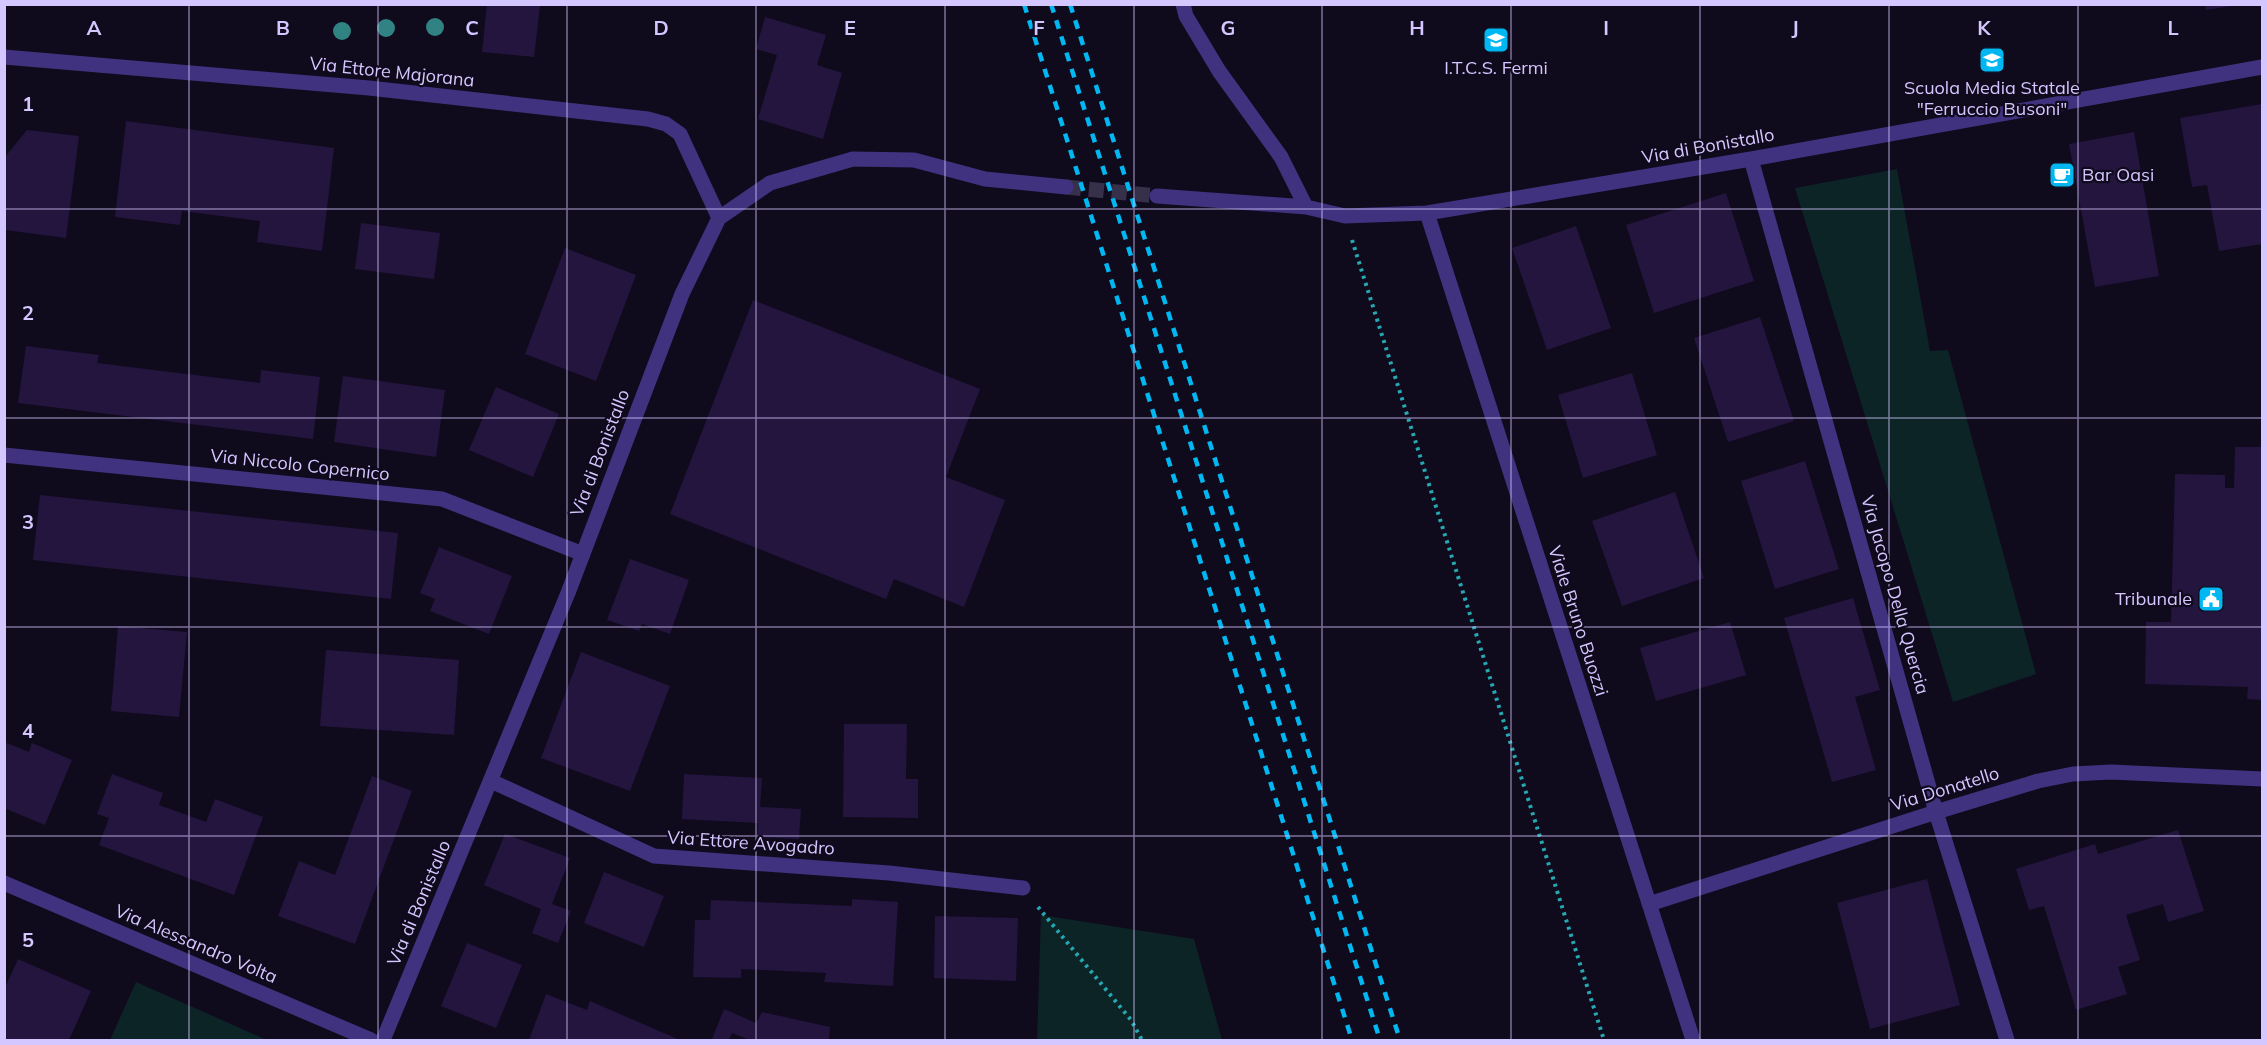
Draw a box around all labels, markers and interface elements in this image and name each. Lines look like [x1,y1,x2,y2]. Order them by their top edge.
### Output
text: A [87,15,102,40]
text: B [276,15,290,40]
text: C [465,15,479,40]
text: D [653,15,669,40]
text: E [844,15,856,40]
text: F [1033,15,1045,40]
text: G [1221,15,1235,40]
text: H [1409,15,1425,40]
text: I [1603,15,1609,40]
text: J [1791,15,1799,40]
text: K [1977,15,1991,40]
text: L [2167,15,2179,40]
school or university icon: I.T.C.S. Fermi [1481,25,1511,55]
school or university icon: Scuola Media Statale "Ferruccio Busoni" [1977,45,2007,75]
street label: Via Ettore Majorana [308,51,476,92]
place label: I.T.C.S. Fermi [1444,56,1548,79]
place label: Scuola Media Statale "Ferruccio Busoni" [1904,76,2080,120]
text: 1 [22,91,34,116]
street label: Via di Bonistallo [1640,123,1776,168]
cafe icon: Bar Oasi [2047,160,2077,190]
place label: Bar Oasi [2082,163,2154,186]
text: 2 [22,300,34,325]
street label: Via di Bonistallo [565,386,634,520]
street label: Via Niccolo Copernico [209,444,391,485]
street label: Via Jacopo Della Quercia [1856,493,1935,697]
text: 3 [22,509,34,534]
street label: Viale Bruno Buozzi [1543,543,1614,699]
public building icon: Tribunale [2196,584,2226,614]
place label: Tribunale [2115,587,2192,610]
text: 4 [22,718,34,743]
street label: Via Donatello [1888,761,2002,816]
street label: Via Ettore Avogadro [666,825,836,860]
street label: Via di Bonistallo [382,837,455,969]
street label: Via Alessandro Volta [112,899,281,988]
text: 5 [22,927,34,952]

